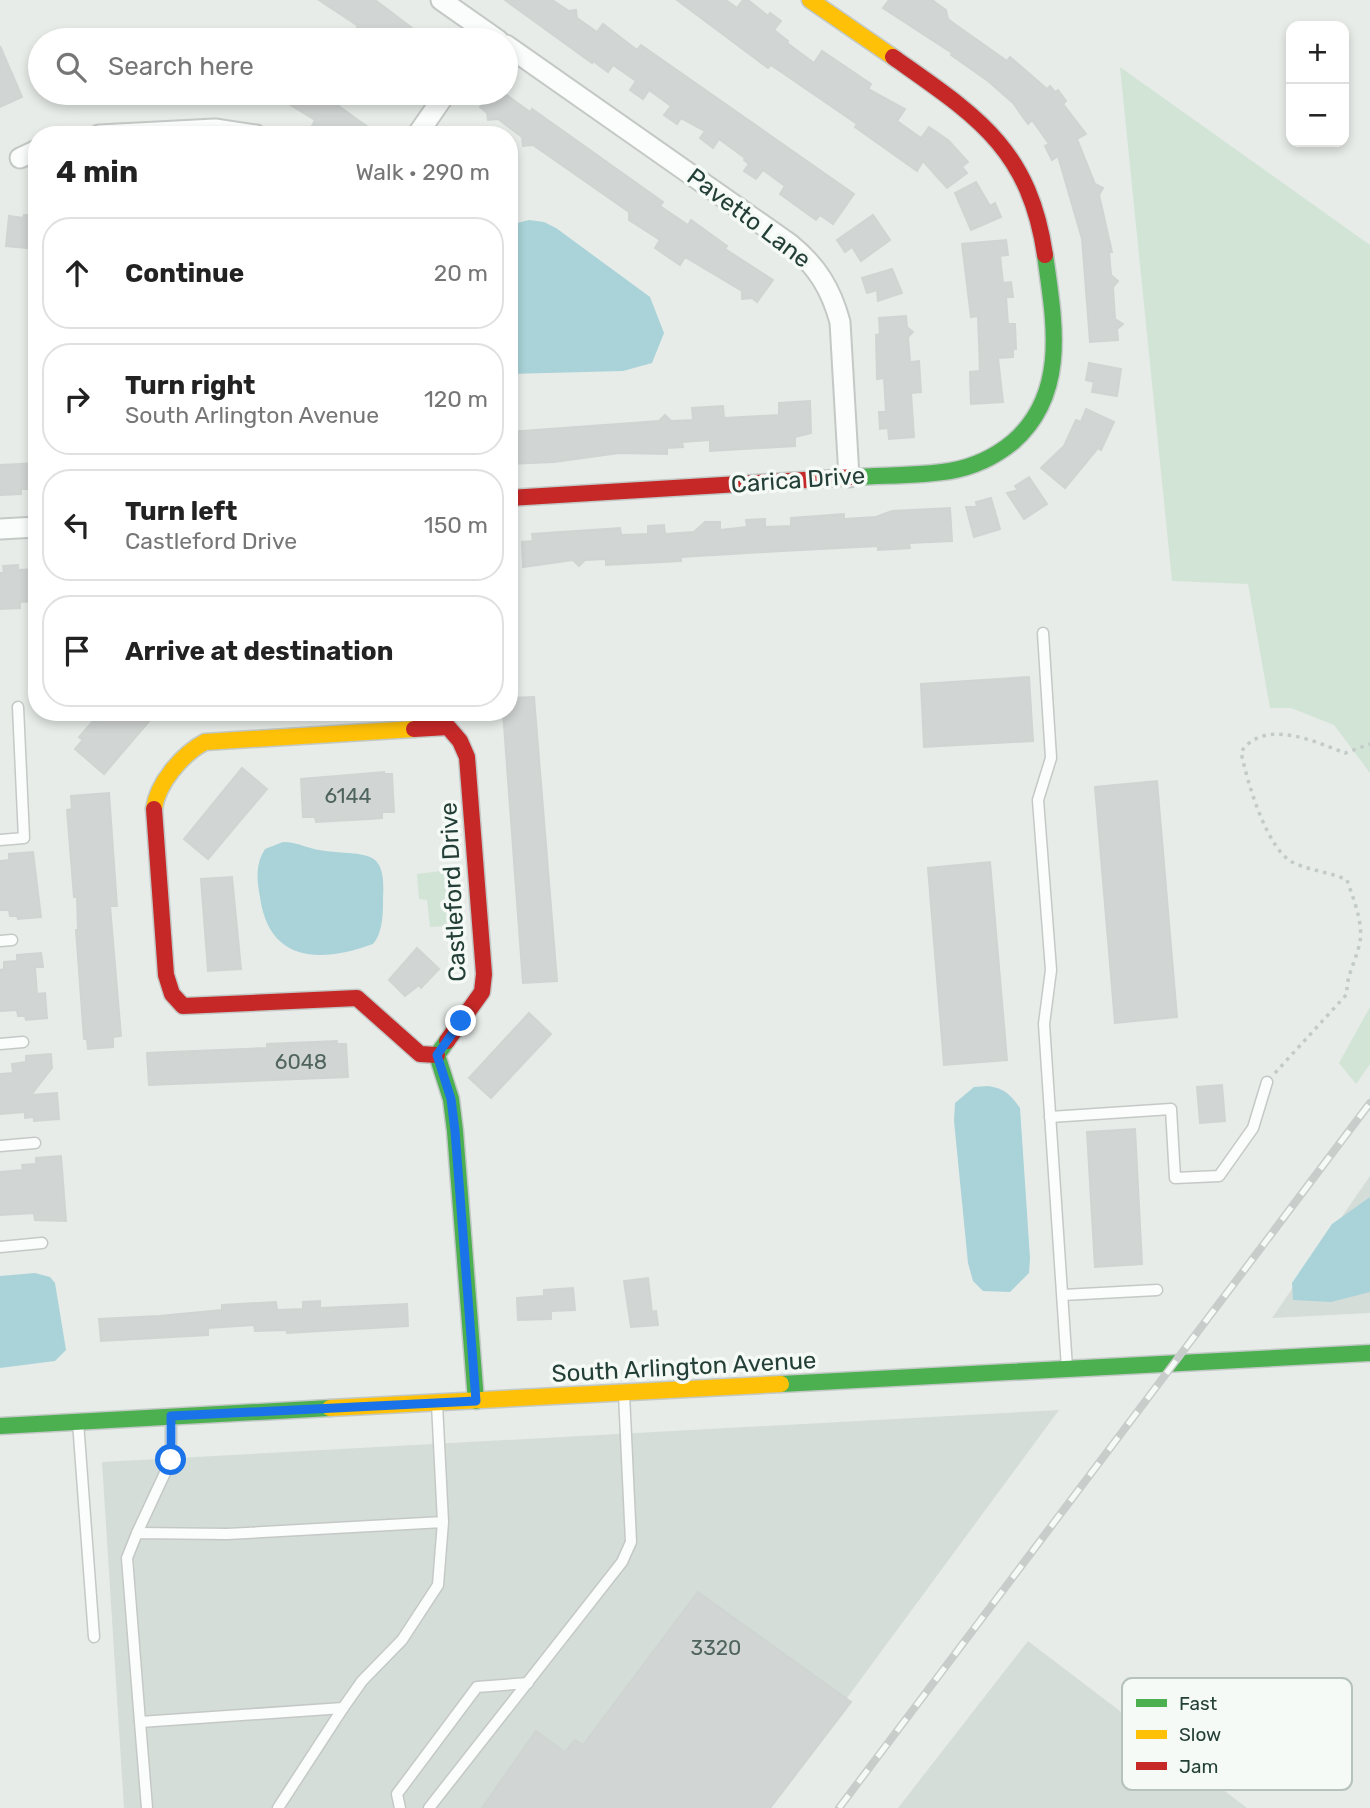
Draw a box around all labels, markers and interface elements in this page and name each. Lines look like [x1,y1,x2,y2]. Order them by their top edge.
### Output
map controls [1286,21,1349,147]
button: + [1286,21,1349,84]
search box [28,28,518,105]
icon: search [52,48,90,86]
text: Search here [108,51,254,82]
button: − [1286,84,1349,147]
text: 4 min [56,154,138,190]
text: Walk · 290 m [355,158,490,186]
street label: Pavetto Lane [682,162,816,274]
icon: ahead [58,254,96,292]
text: Continue [125,258,244,289]
text: 20 m [434,259,488,287]
text: Turn right [125,370,255,401]
icon: right [58,380,96,418]
text: 120 m [424,385,488,413]
text: South Arlington Avenue [125,401,379,429]
street label: Carica Drive [730,461,866,499]
text: Turn left [125,496,237,527]
icon: left [58,506,96,544]
text: 150 m [424,511,488,539]
text: Castleford Drive [125,527,297,555]
icon: arrive [58,632,96,670]
text: Arrive at destination [125,636,393,667]
house number: 6144 [324,783,372,808]
street label: Castleford Drive [434,802,472,982]
route end [445,1005,476,1036]
house number: 6048 [275,1049,327,1074]
street label: South Arlington Avenue [551,1346,817,1388]
route start [155,1444,186,1475]
house number: 3320 [691,1635,741,1660]
legend [1122,1678,1352,1790]
text: Fast [1179,1692,1218,1715]
text: Slow [1179,1723,1221,1746]
text: Jam [1179,1755,1218,1778]

